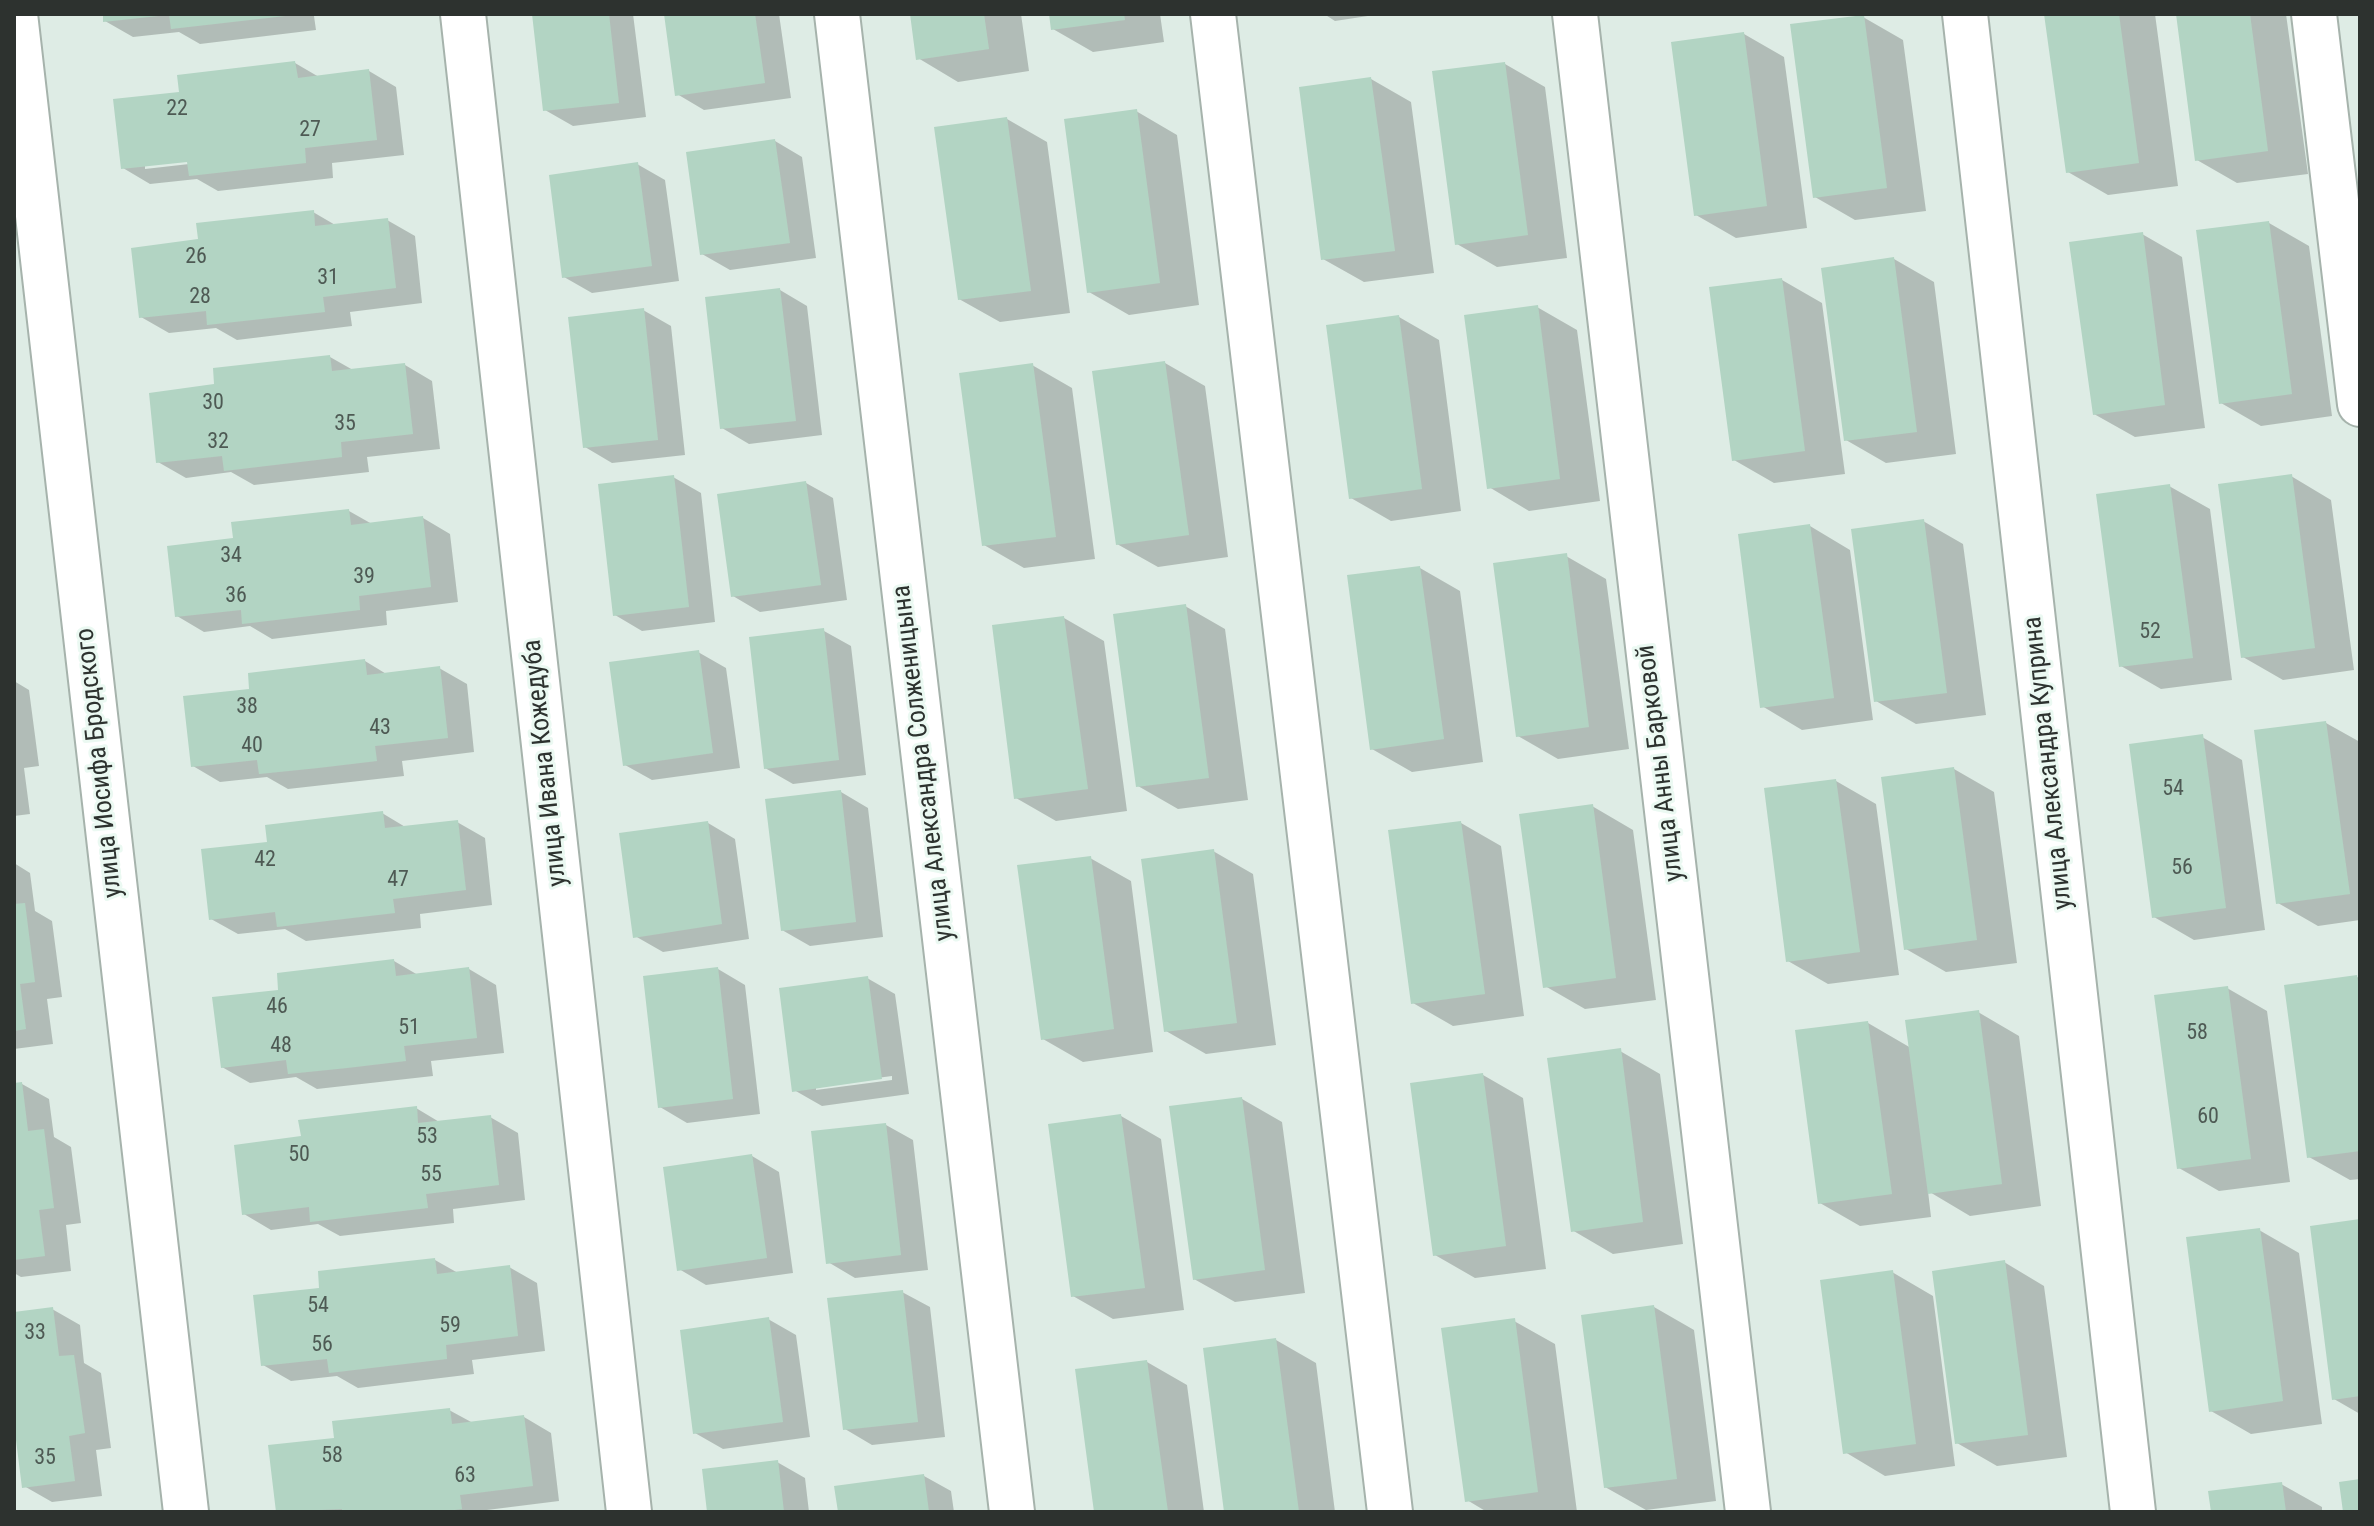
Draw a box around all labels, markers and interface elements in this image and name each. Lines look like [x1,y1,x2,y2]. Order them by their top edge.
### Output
house number: 22 [166,96,188,122]
house number: 27 [299,117,321,143]
house number: 26 [185,244,207,270]
house number: 31 [317,265,339,291]
house number: 28 [189,284,211,310]
house number: 30 [202,390,224,416]
house number: 35 [334,411,356,437]
house number: 32 [207,429,229,455]
house number: 34 [220,543,242,569]
house number: 39 [353,564,375,590]
house number: 36 [225,583,247,609]
street label: улица Александра Солженицына [887,583,961,943]
street label: улица Александра Куприна [2018,615,2080,911]
house number: 52 [2139,619,2161,645]
street label: улица Иосифа Бродского [70,627,130,899]
street label: улица Ивана Кожедуба [518,638,574,888]
street label: улица Анны Барковой [1631,643,1691,883]
house number: 38 [236,694,258,720]
house number: 43 [369,715,391,741]
house number: 40 [241,733,263,759]
house number: 54 [2162,776,2184,802]
house number: 42 [254,847,276,873]
house number: 56 [2171,855,2193,881]
house number: 47 [387,867,409,893]
house number: 46 [266,994,288,1020]
house number: 51 [398,1015,420,1041]
house number: 58 [2186,1020,2208,1046]
house number: 48 [270,1033,292,1059]
house number: 60 [2197,1104,2219,1130]
house number: 53 [416,1124,438,1150]
house number: 50 [288,1142,310,1168]
house number: 55 [420,1162,442,1188]
house number: 54 [307,1293,329,1319]
house number: 59 [439,1313,461,1339]
house number: 33 [24,1320,46,1346]
house number: 56 [311,1332,333,1358]
house number: 58 [321,1443,343,1469]
house number: 35 [34,1445,56,1471]
house number: 63 [454,1463,476,1489]

